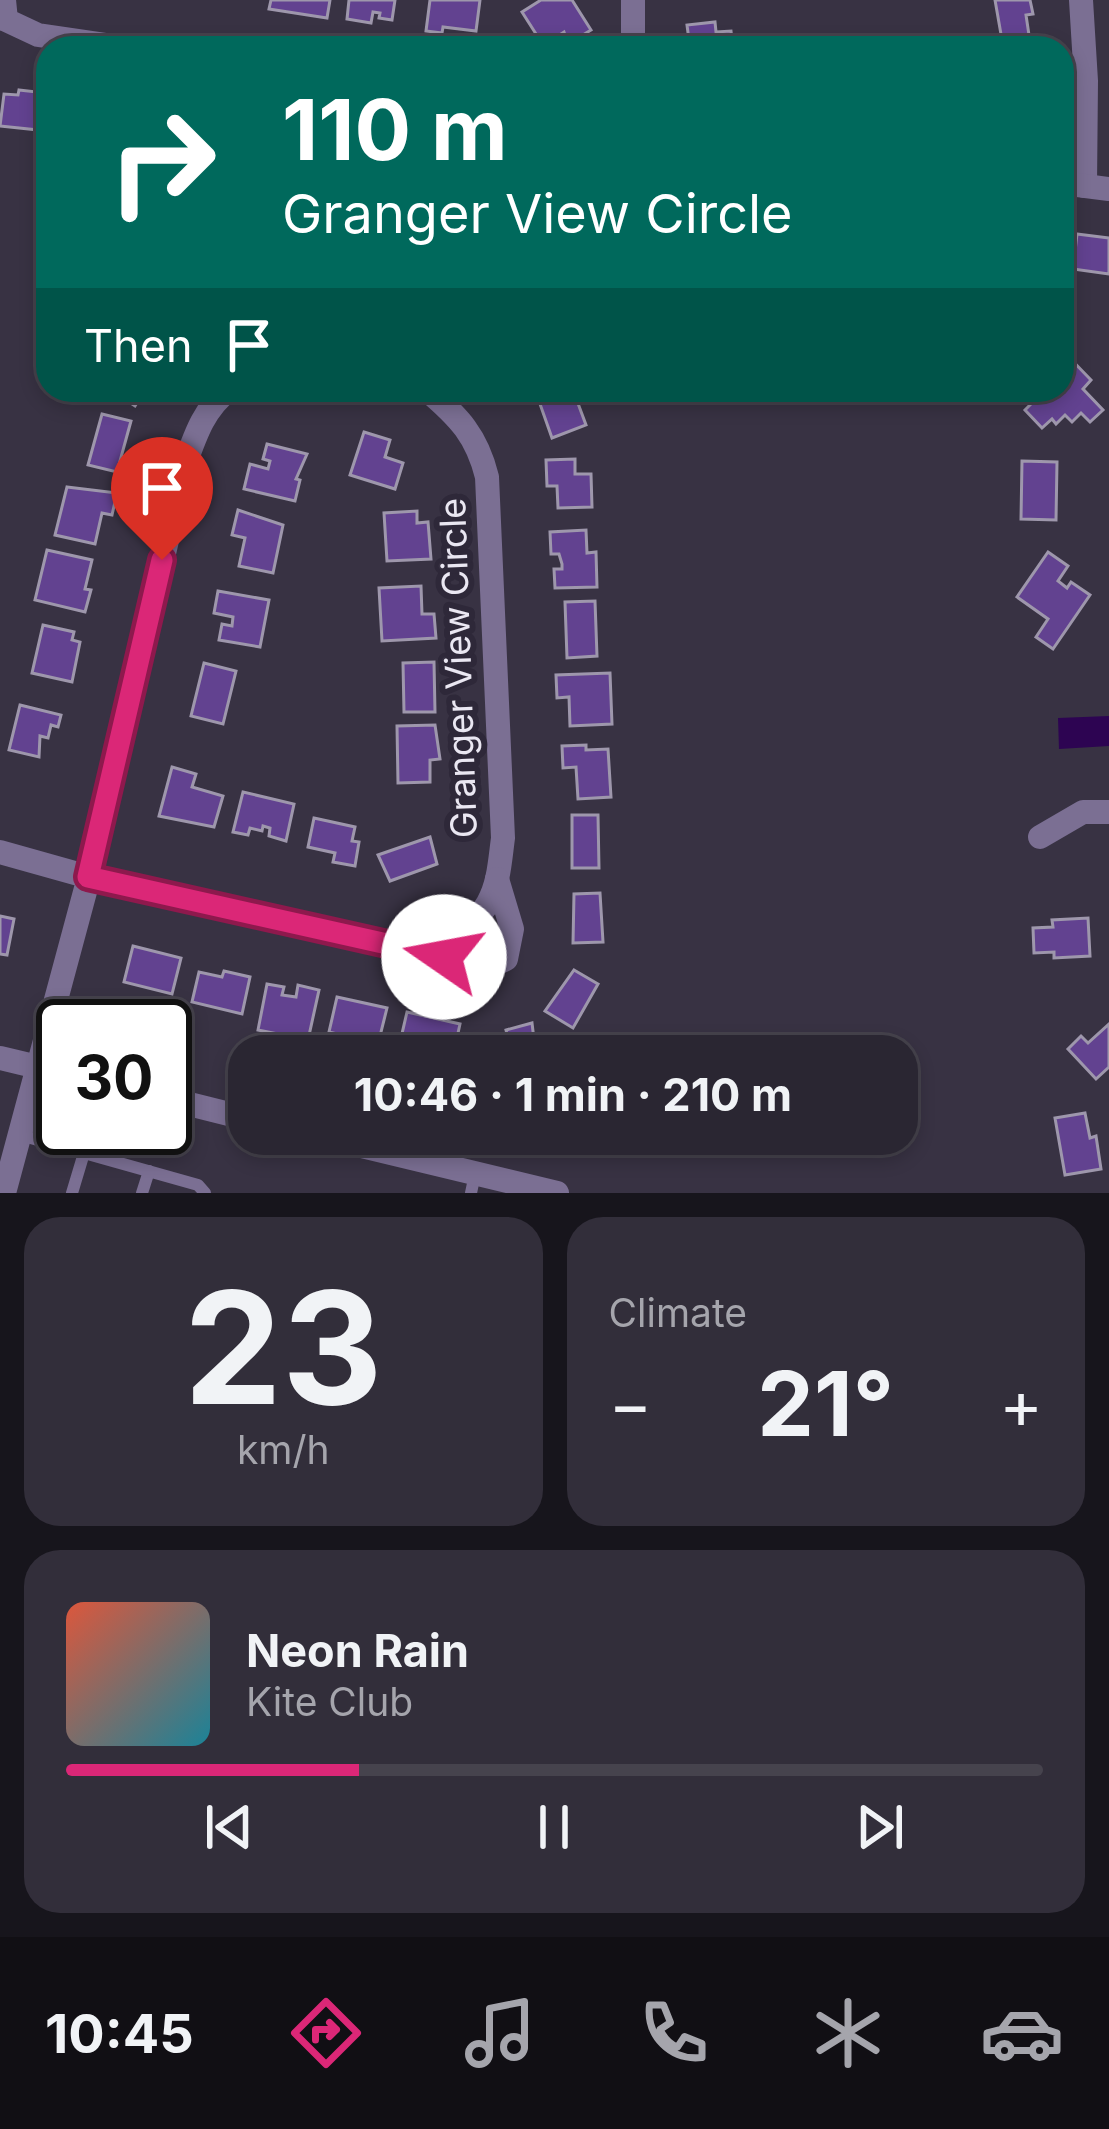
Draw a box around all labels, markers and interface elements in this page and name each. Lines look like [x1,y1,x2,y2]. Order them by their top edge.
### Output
text: 110 m [282,79,508,180]
icon: right [84,84,240,240]
text: Granger View Circle [282,181,793,246]
icon: arrive [216,312,282,378]
text: Then [84,318,192,373]
pin [111,437,213,560]
icon: arrive [129,455,195,521]
street label: Granger View Circle [430,497,486,839]
position arrow [381,894,507,1020]
speed limit sign: 30 [36,999,192,1155]
text: 10:46 · 1 min · 210 m [354,1067,792,1122]
text: 23 [184,1253,383,1442]
text: Climate [609,1289,747,1336]
text: 21° [757,1349,894,1458]
text: − [609,1364,652,1444]
text: + [999,1364,1043,1444]
text: km/h [237,1426,330,1473]
text: Neon Rain [246,1623,469,1678]
text: Kite Club [246,1678,413,1725]
icon: previous [196,1794,262,1860]
icon: pause [521,1794,587,1860]
icon: next [847,1794,913,1860]
icon: directions [284,1991,368,2075]
icon: music [458,1991,542,2075]
icon: phone [632,1991,716,2075]
icon: climate [806,1991,890,2075]
icon: car [980,1991,1064,2075]
text: 10:45 [45,2001,194,2066]

